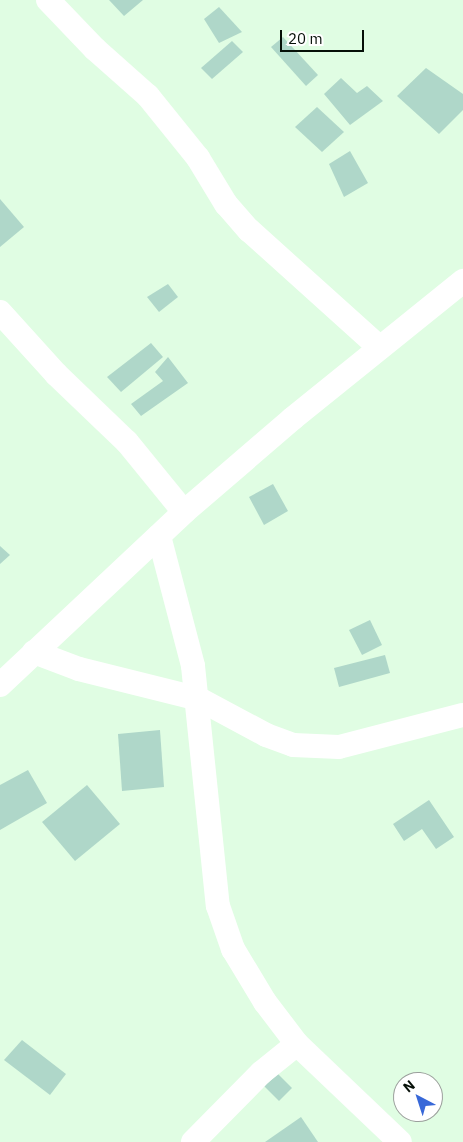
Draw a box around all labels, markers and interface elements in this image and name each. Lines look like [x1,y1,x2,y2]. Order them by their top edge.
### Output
scale bar [283,20,367,52]
text: 20 m [288,29,323,48]
north arrow [393,1072,443,1122]
text: N [399,1076,419,1096]

